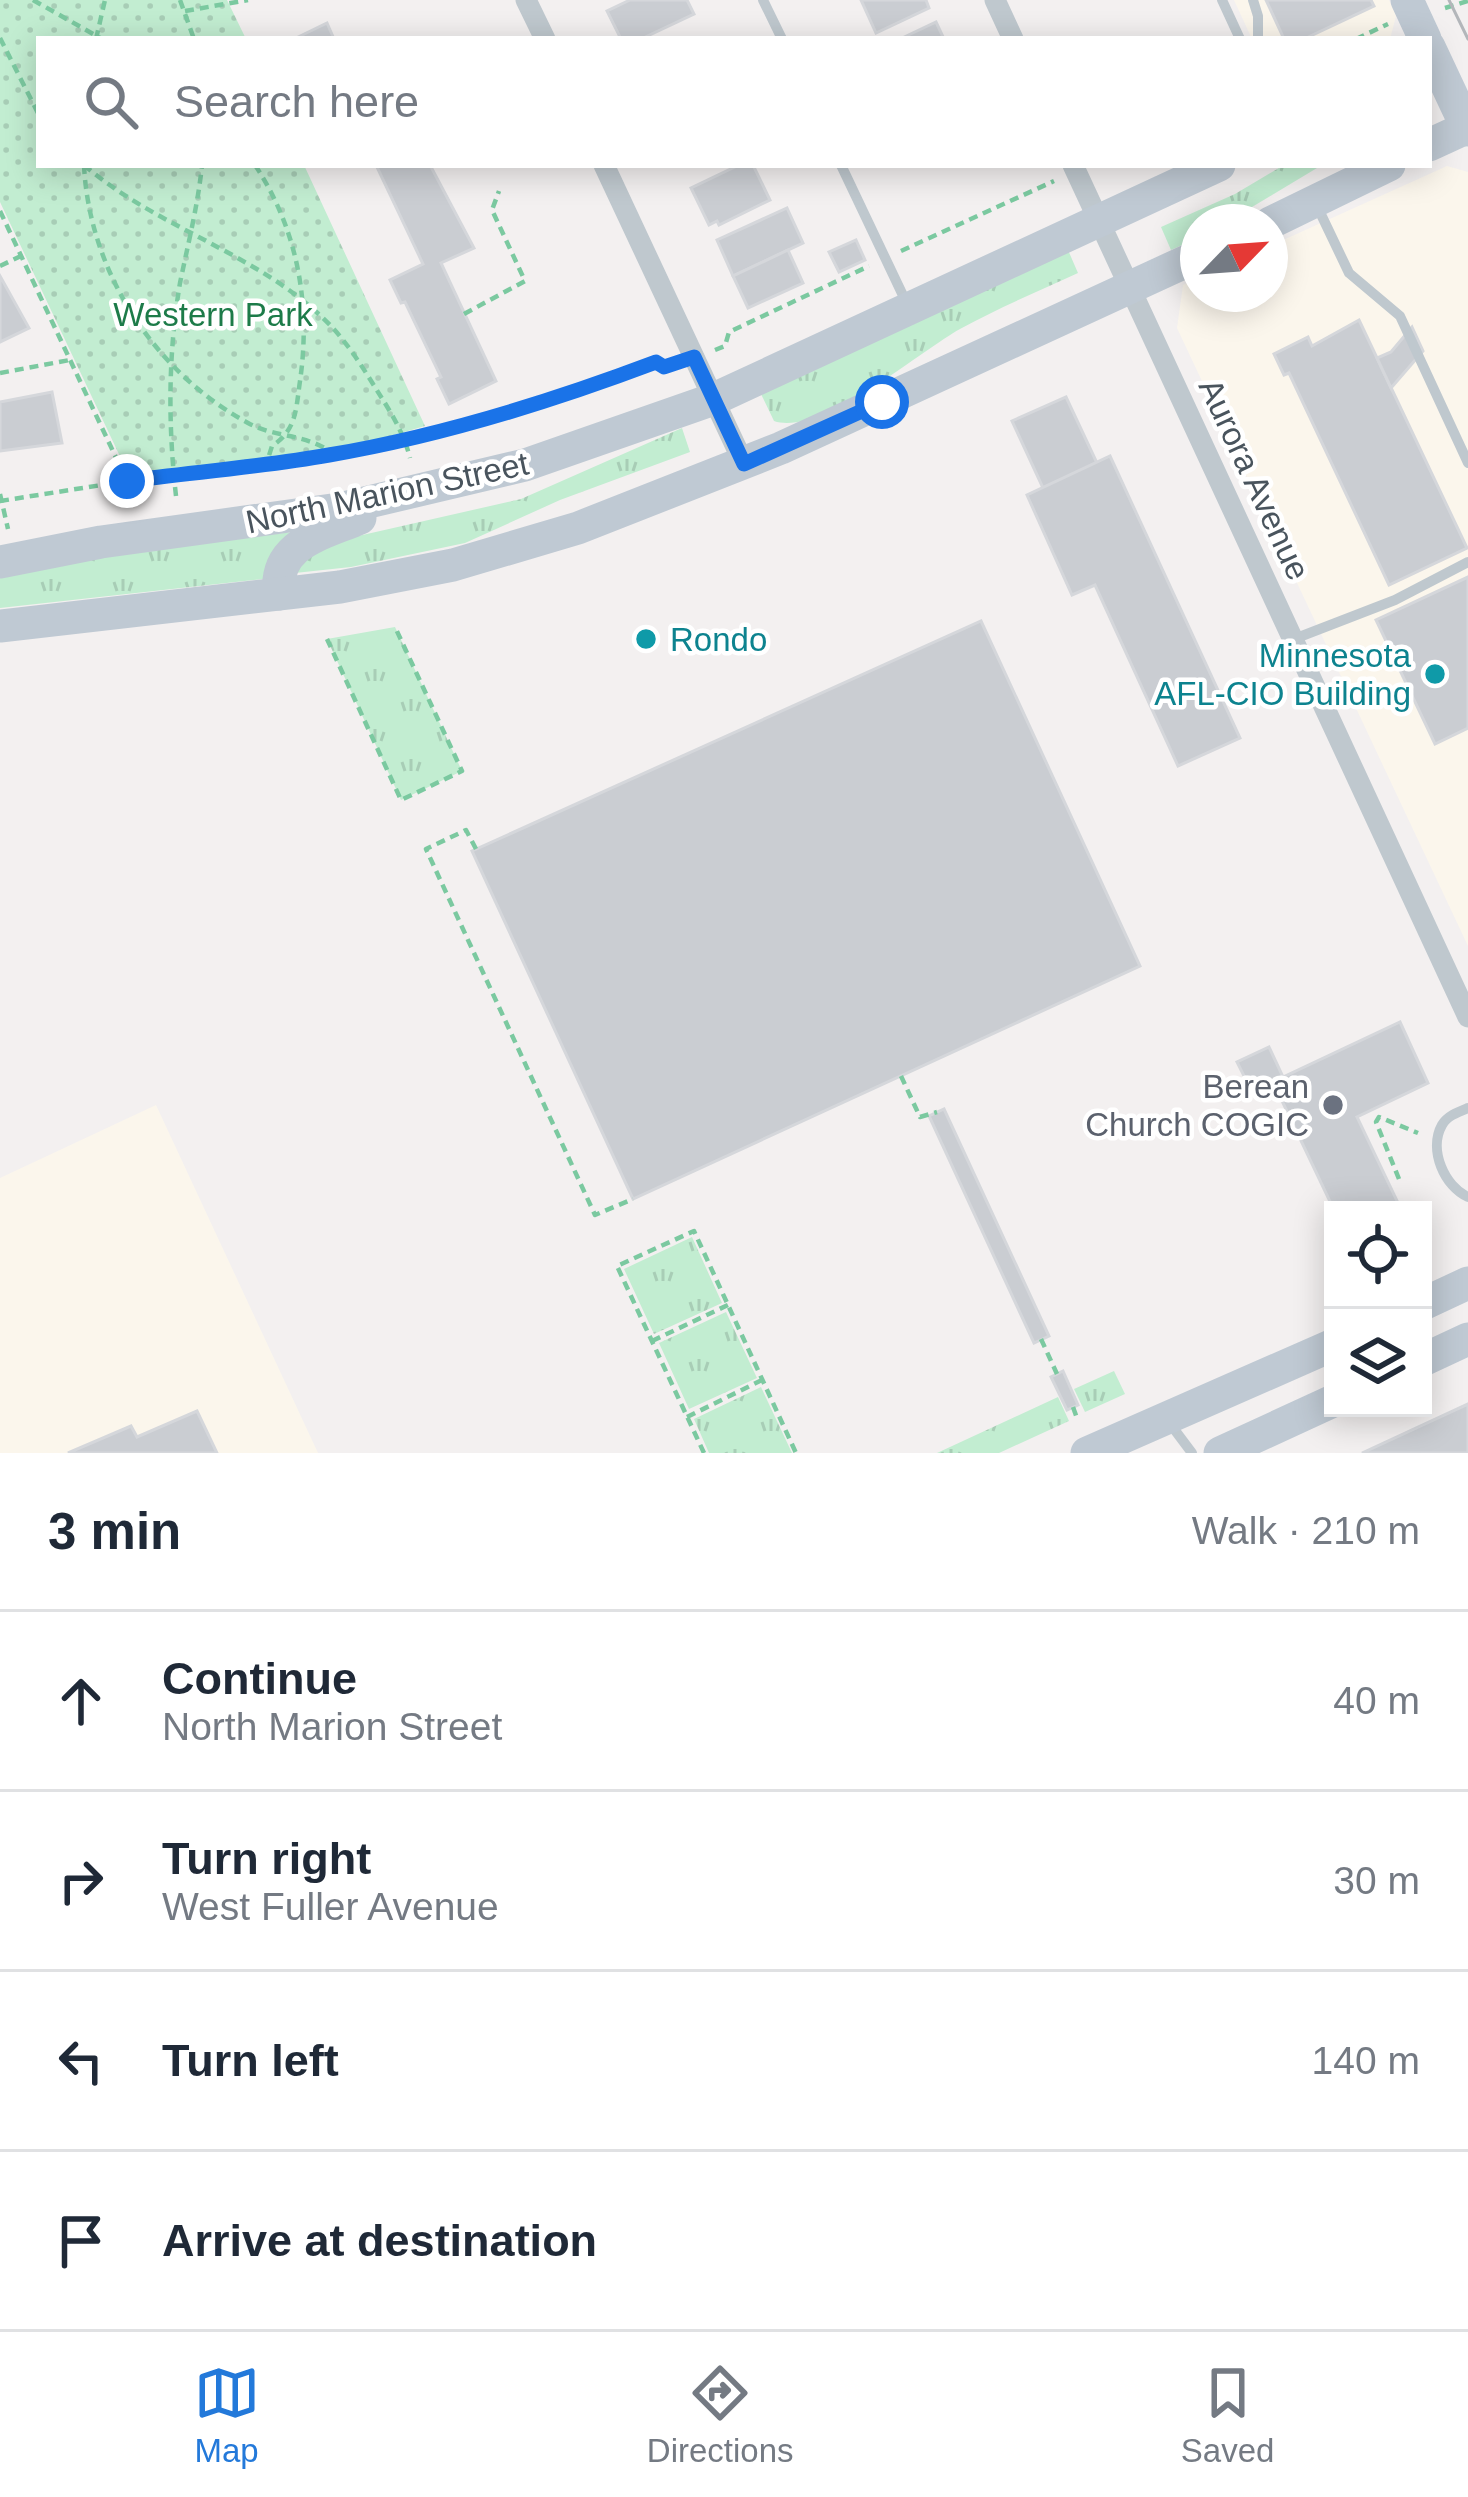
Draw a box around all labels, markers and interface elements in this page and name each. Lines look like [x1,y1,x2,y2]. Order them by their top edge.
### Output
search box [36,36,1432,168]
icon: search [78,69,144,135]
text: Search here [174,76,419,127]
north arrow [1180,204,1288,312]
park label: Western Park [113,296,313,333]
street label: Aurora Avenue [1192,373,1317,586]
route start [855,375,909,429]
street label: North Marion Street [242,444,532,541]
route end [100,454,154,508]
place label: Rondo [670,621,767,658]
marker: Rondo [633,626,659,652]
place label: Minnesota AFL-CIO Building [1154,637,1412,712]
marker: Minnesota AFL-CIO Building [1422,661,1448,687]
place label: Berean Church COGIC [1085,1068,1309,1143]
marker: Berean Church COGIC [1320,1092,1346,1118]
map controls [1324,1201,1432,1417]
button: locate [1324,1201,1432,1309]
button: layers [1324,1309,1432,1417]
text: 3 min [48,1503,181,1560]
text: Walk · 210 m [1192,1509,1420,1552]
text: Continue [162,1653,357,1704]
icon: ahead [48,1668,114,1734]
text: 40 m [1333,1679,1420,1722]
text: North Marion Street [162,1705,502,1748]
text: Turn right [162,1833,371,1884]
icon: right [48,1848,114,1914]
text: 30 m [1333,1859,1420,1902]
text: West Fuller Avenue [162,1885,499,1928]
icon: left [48,2028,114,2094]
text: Turn left [162,2035,339,2086]
text: 140 m [1312,2039,1420,2082]
icon: arrive [48,2208,114,2274]
text: Arrive at destination [162,2215,597,2266]
tab: Map [194,2360,260,2470]
tab: Directions [647,2360,794,2470]
tab: Saved [1181,2360,1274,2470]

